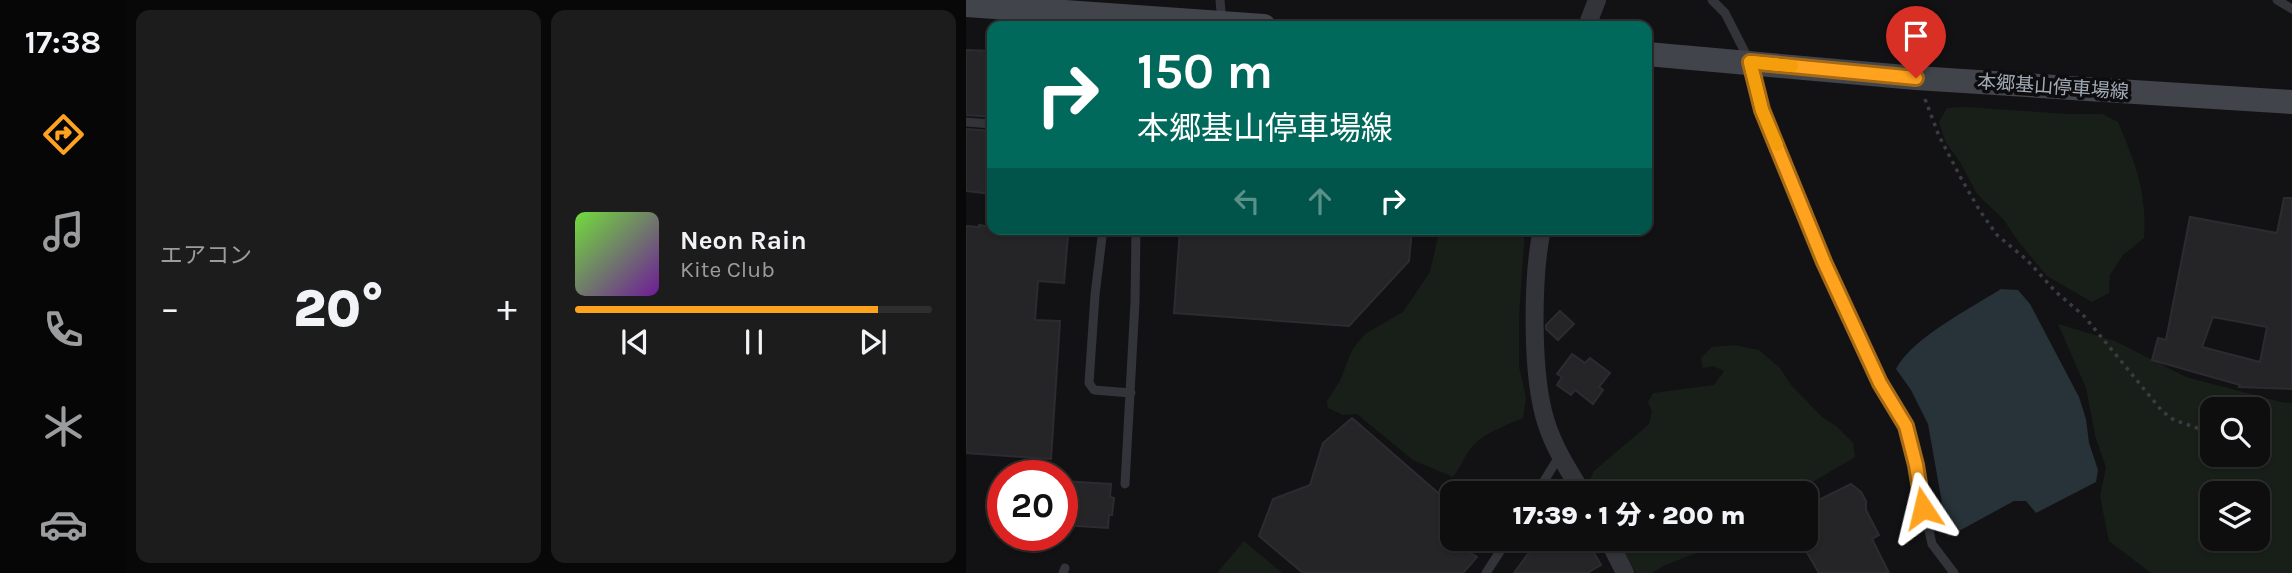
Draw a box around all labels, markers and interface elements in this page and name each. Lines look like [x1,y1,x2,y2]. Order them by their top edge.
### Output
pin [1886,6,1946,78]
icon: arrive [1897,17,1935,55]
text: 17:38 [25,24,101,61]
text: 150 m [1137,43,1273,100]
icon: right [1022,49,1113,140]
street label: 本郷基山停車場線 [1976,71,2130,103]
icon: directions [39,110,88,159]
text: 本郷基山停車場線 [1137,110,1393,147]
icon: left [1228,182,1266,220]
icon: ahead [1301,182,1339,220]
icon: right [1374,182,1412,220]
icon: music [39,207,88,256]
text: Neon Rain [680,225,807,256]
text: エアコン [160,242,252,269]
text: Kite Club [680,256,775,283]
text: 20° [293,278,384,339]
text: − [160,286,180,331]
text: + [497,286,517,331]
icon: phone [39,305,88,354]
icon: previous [616,323,654,361]
icon: pause [735,323,773,361]
icon: next [854,323,892,361]
map controls [2200,397,2270,551]
button: search [2200,397,2270,467]
icon: climate [39,402,88,451]
speed limit sign: 20 [987,460,1078,551]
position arrow [1886,471,1960,545]
button: layers [2200,481,2270,551]
icon: car [39,500,88,549]
text: 17:39 · 1 分 · 200 m [1512,500,1746,531]

